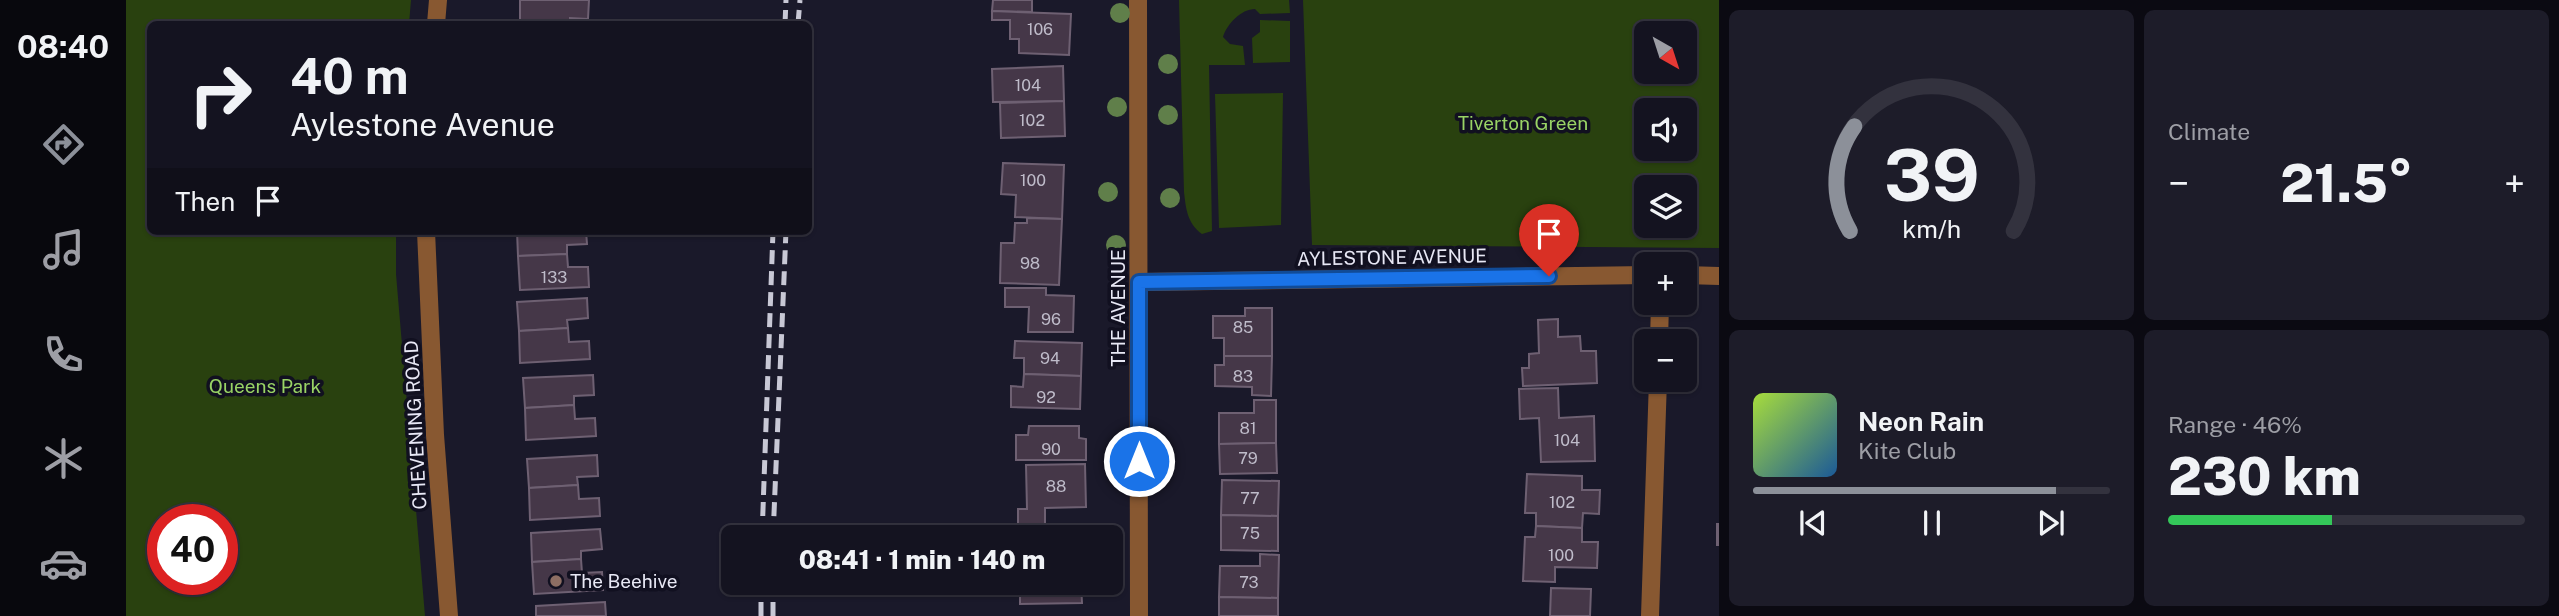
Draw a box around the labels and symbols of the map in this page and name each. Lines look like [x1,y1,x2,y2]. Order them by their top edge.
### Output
house number: 106 [1027,20,1053,39]
north arrow [1634,21,1698,84]
house number: 104 [1015,76,1041,95]
house number: 102 [1019,111,1045,130]
park label: Tiverton Green [1458,112,1588,134]
house number: 100 [1020,171,1046,190]
pin [1519,204,1579,276]
street label: AYLESTONE AVENUE [1297,244,1487,270]
street label: THE AVENUE [1107,249,1129,367]
house number: 98 [1020,254,1040,273]
house number: 133 [541,268,567,287]
house number: 96 [1041,310,1061,329]
house number: 85 [1233,318,1253,337]
street label: CHEVENING ROAD [400,340,430,510]
house number: 94 [1040,349,1060,368]
house number: 83 [1233,367,1253,386]
park label: Queens Park [209,375,321,397]
house number: 92 [1036,388,1056,407]
house number: 81 [1240,419,1256,438]
position arrow [1102,424,1176,498]
house number: 104 [1554,431,1580,450]
house number: 90 [1041,440,1061,459]
house number: 79 [1238,449,1258,468]
house number: 88 [1046,477,1066,496]
house number: 77 [1240,489,1260,508]
house number: 102 [1549,493,1575,512]
speed limit sign: 40 [147,504,238,595]
house number: 75 [1240,524,1260,543]
house number: 100 [1548,546,1574,565]
place label: The Beehive [570,570,678,592]
marker: The Beehive [548,573,564,589]
house number: 73 [1239,573,1259,592]

